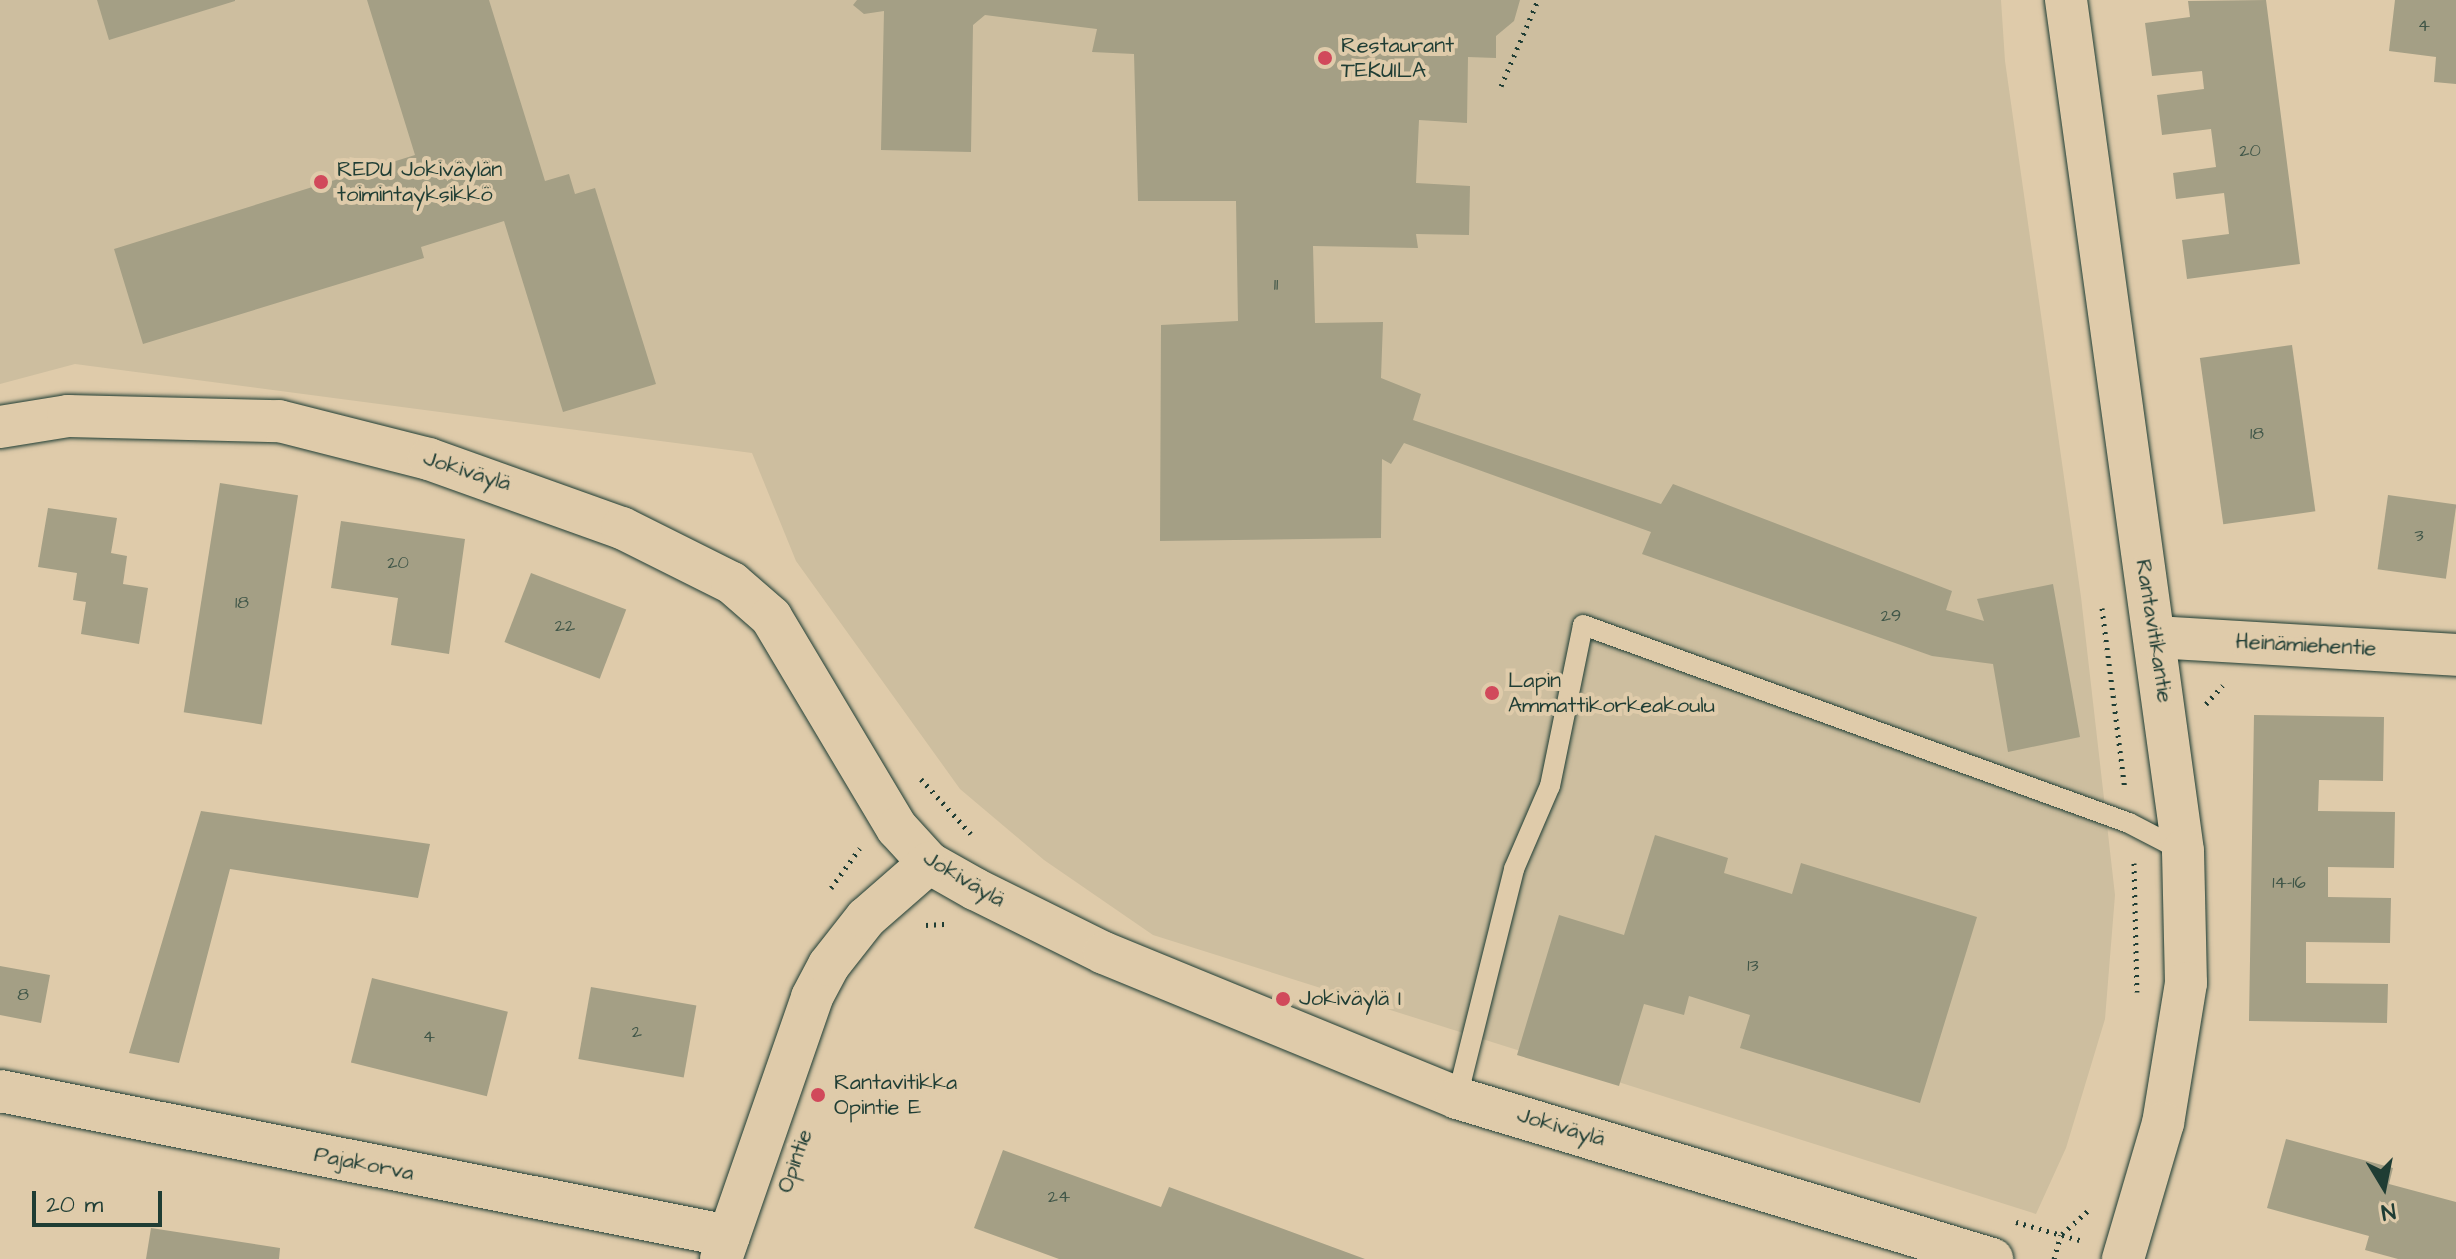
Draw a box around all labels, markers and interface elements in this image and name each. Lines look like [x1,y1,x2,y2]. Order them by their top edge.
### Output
house number: 4 [2418,15,2430,37]
place label: Restaurant TEKUILA [1341,32,1454,84]
marker: Restaurant TEKUILA [1316,49,1334,67]
house number: 20 [2239,140,2261,162]
place label: REDU Jokiväylän toimintayksikkö [337,156,502,208]
marker: REDU Jokiväylän toimintayksikkö [312,173,330,191]
house number: 11 [1274,274,1278,296]
house number: 18 [2250,423,2264,445]
street label: Jokiväylä [420,445,514,497]
house number: 3 [2414,525,2424,547]
house number: 20 [387,552,409,574]
street label: Rantavitikantie [2130,557,2178,705]
house number: 18 [235,592,249,614]
house number: 29 [1881,605,1901,627]
house number: 22 [555,615,575,637]
street label: Heinämiehentie [2235,628,2377,662]
place label: Lapin Ammattikorkeakoulu [1508,667,1715,718]
marker: Lapin Ammattikorkeakoulu [1483,684,1501,702]
street label: Jokiväylä [918,845,1010,913]
house number: 14-16 [2272,872,2306,894]
house number: 13 [1747,955,1759,977]
house number: 8 [17,984,29,1006]
place label: Jokiväylä I [1299,986,1401,1012]
marker: Jokiväylä I [1274,990,1292,1008]
house number: 2 [632,1021,642,1043]
house number: 4 [423,1026,435,1048]
place label: Rantavitikka Opintie E [834,1069,957,1120]
marker: Rantavitikka Opintie E [809,1086,827,1104]
street label: Jokiväylä [1514,1102,1608,1152]
street label: Opintie [772,1126,818,1196]
street label: Pajakorva [312,1141,416,1187]
north arrow [2344,1147,2424,1227]
scale bar [36,1175,166,1225]
house number: 24 [1048,1186,1070,1208]
text: 20 m [46,1188,103,1222]
text: N [2379,1195,2398,1228]

